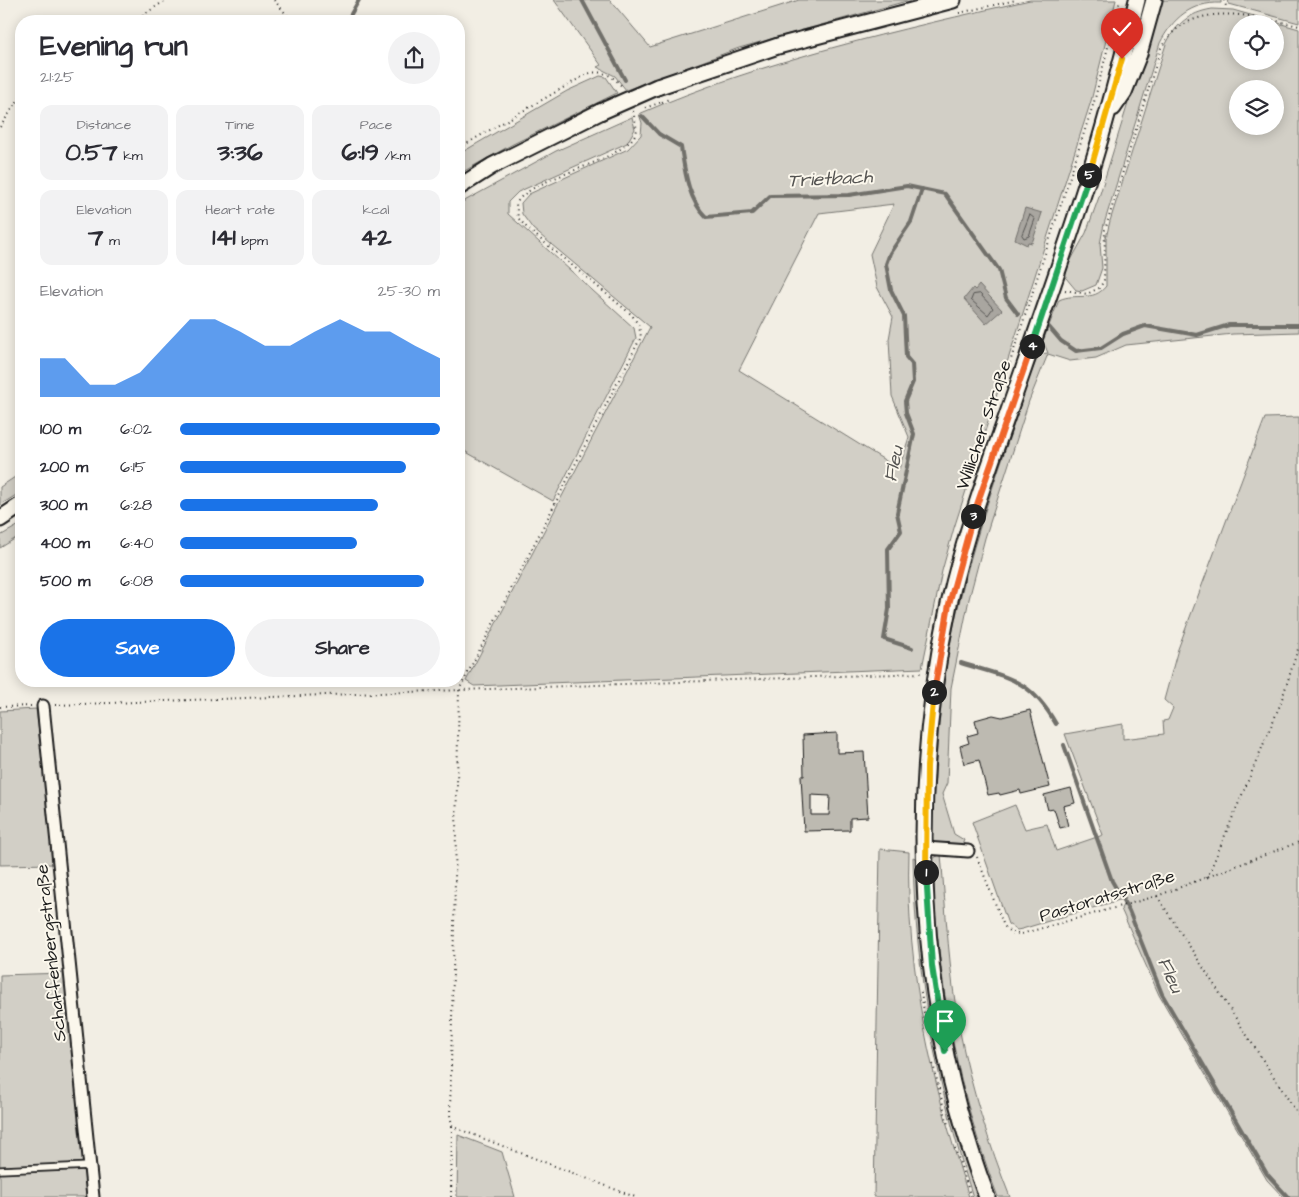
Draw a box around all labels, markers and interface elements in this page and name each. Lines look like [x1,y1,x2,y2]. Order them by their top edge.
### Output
pin [1101,8,1143,59]
icon: check [1108,15,1136,43]
map controls [1229,15,1284,135]
button: locate [1229,15,1284,70]
text: Evening run [40,27,188,66]
button: share [388,32,440,84]
text: 21:25 [40,66,74,88]
button: layers [1229,80,1284,135]
text: Distance [77,115,131,135]
text: Time [225,115,255,135]
text: Pace [360,115,392,135]
text: 0.57 [65,135,118,170]
text: 3:36 [217,135,263,170]
text: 6:19 [342,135,379,170]
text: km [118,146,143,166]
text: /km [379,146,410,166]
pin: 5 [1076,162,1102,188]
water label: Trietbach [787,163,875,195]
text: 5 [1085,165,1094,185]
text: Elevation [76,200,132,220]
text: Heart rate [205,200,275,220]
text: kcal [363,200,389,220]
text: 7 [88,220,103,255]
text: 141 [212,220,236,255]
text: 42 [360,220,392,255]
text: m [103,231,120,251]
text: bpm [236,231,268,251]
text: Elevation [40,280,103,302]
text: 25–30 m [377,280,440,302]
pin: 4 [1020,334,1044,358]
text: 4 [1028,336,1037,356]
street label: Willicher Straße [950,357,1018,493]
text: 100 m [40,418,81,440]
text: 6:02 [120,418,152,440]
water label: Fleu [877,442,911,484]
text: 200 m [40,456,88,478]
text: 6:15 [120,456,146,478]
text: 300 m [40,494,87,516]
text: 6:28 [120,494,152,516]
pin: 3 [960,504,986,528]
text: 3 [970,506,977,526]
text: 400 m [40,532,90,554]
text: 6:40 [120,532,154,554]
text: 500 m [40,570,90,592]
text: 6:08 [120,570,153,592]
button: Save [40,619,235,677]
button: Share [245,619,440,677]
pin: 2 [922,680,946,704]
text: 2 [930,682,939,702]
pin: 1 [914,860,938,884]
text: 1 [926,862,927,882]
street label: Schaffenbergstraße [29,863,74,1043]
street label: Pastoratsstraße [1036,863,1178,928]
water label: Fleu [1150,953,1190,998]
pin [924,1000,966,1051]
icon: arrive [931,1007,959,1035]

